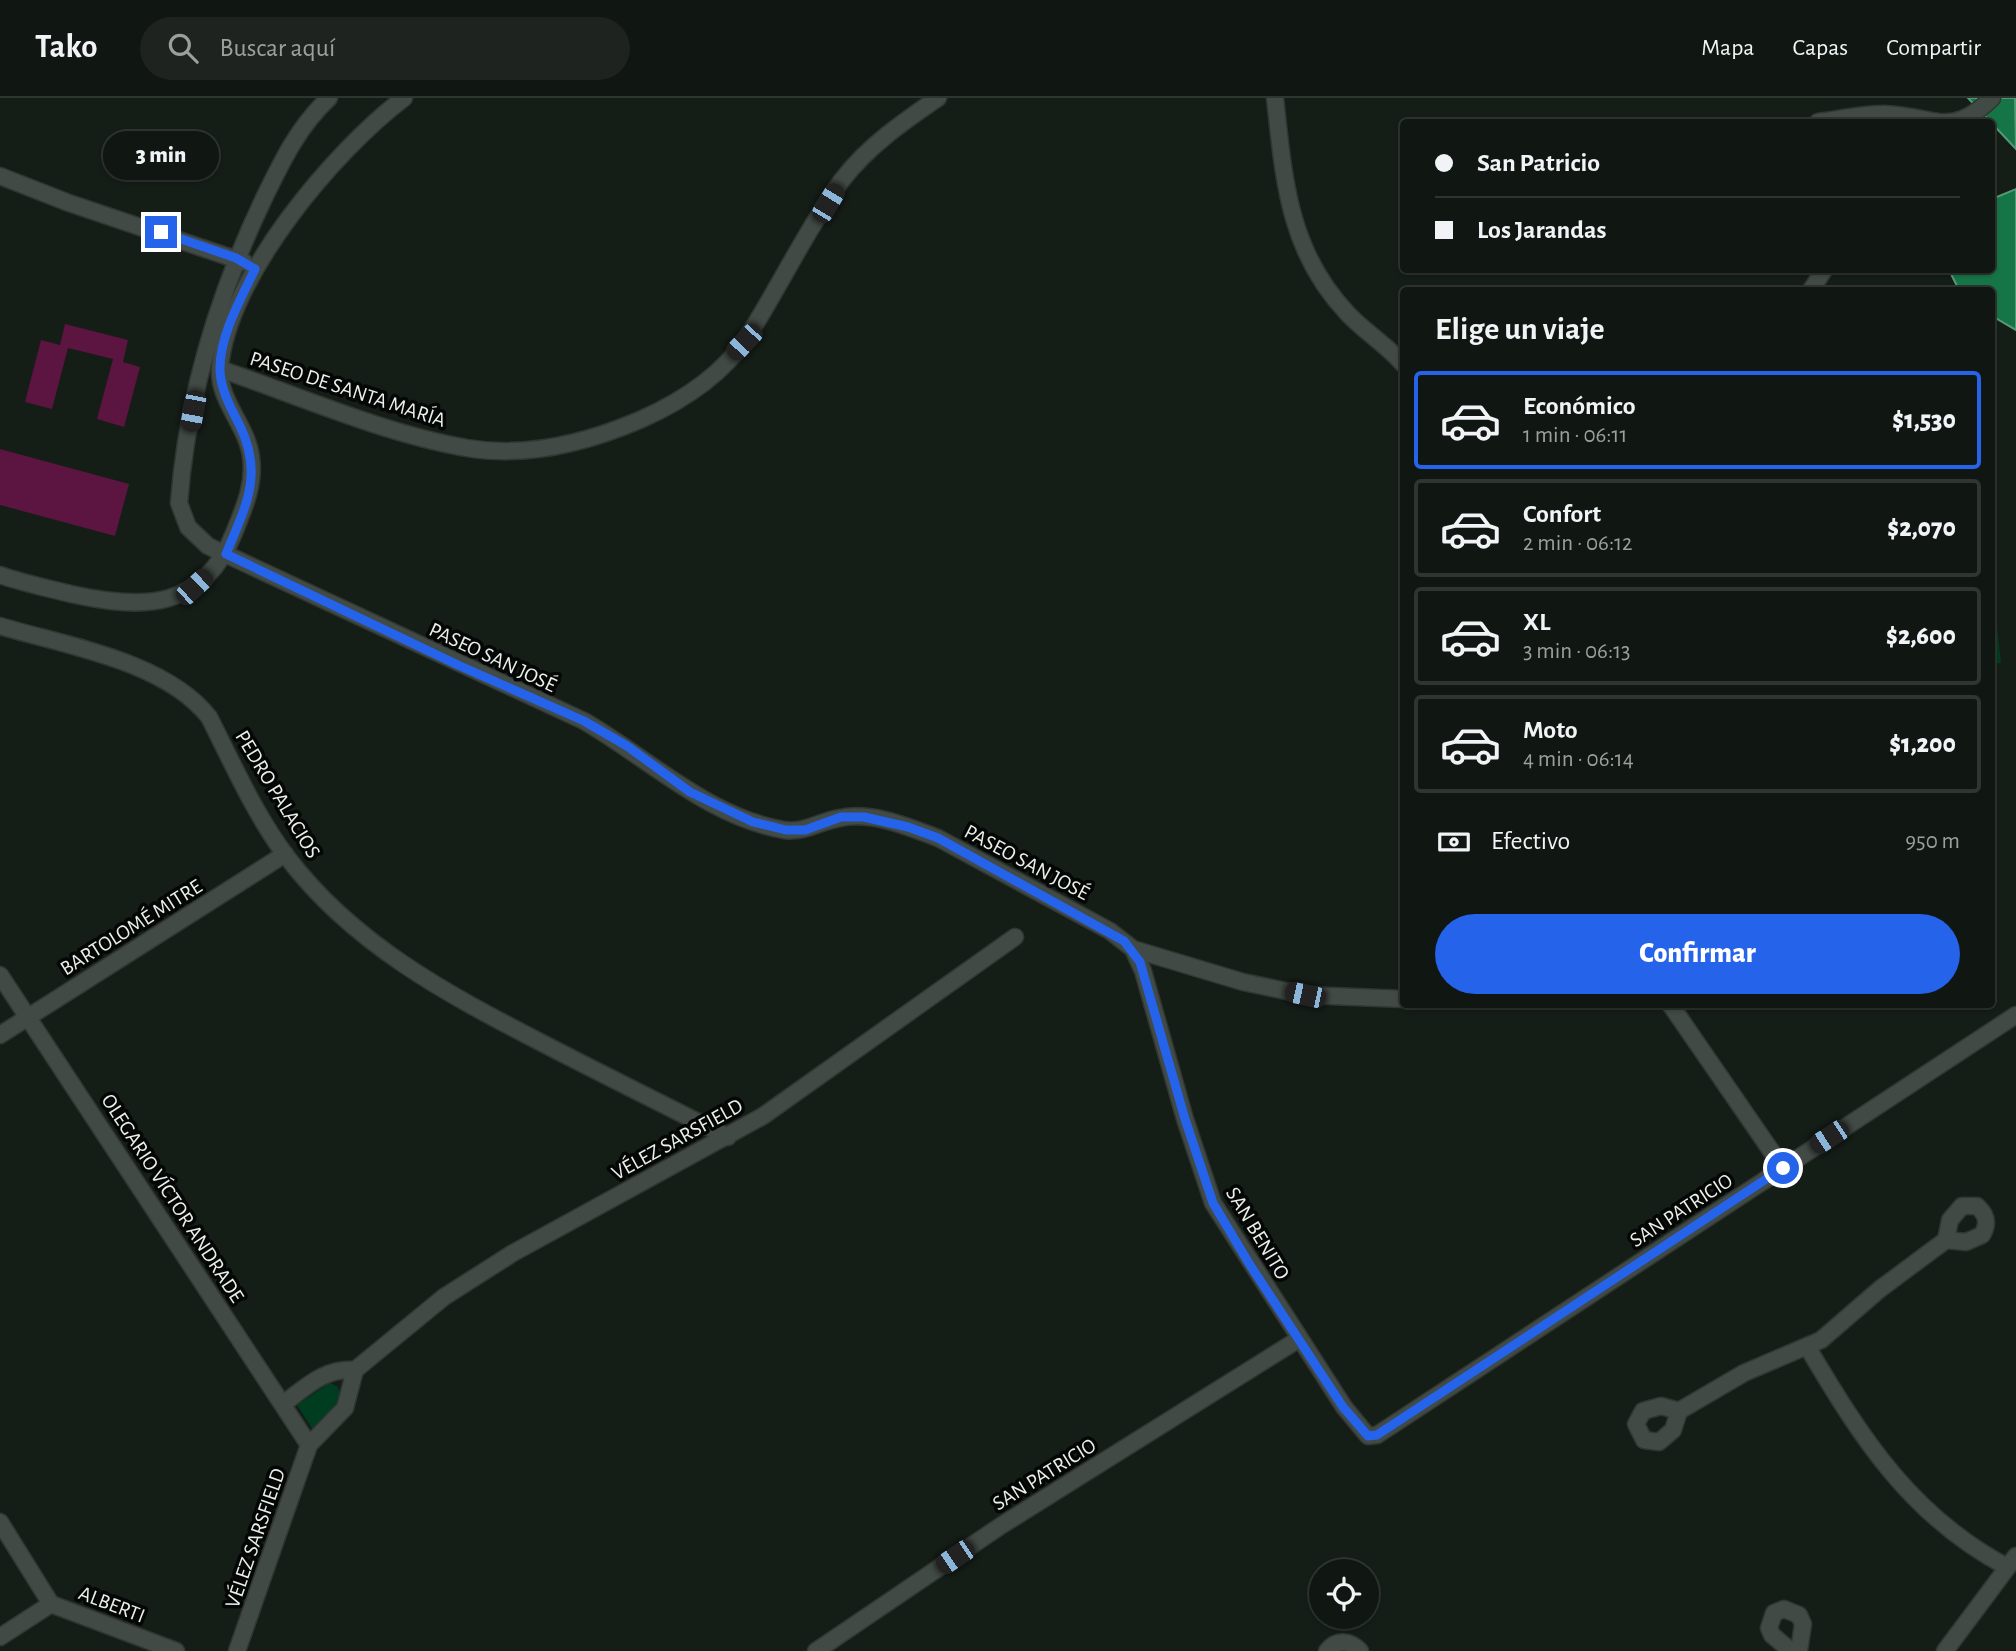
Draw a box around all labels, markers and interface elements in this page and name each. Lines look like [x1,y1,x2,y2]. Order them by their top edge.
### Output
search box [140,17,630,80]
icon: search [164,29,202,67]
text: Tako [35,31,98,64]
text: Buscar aquí [220,35,335,61]
text: Mapa [1701,36,1754,60]
text: Capas [1792,36,1848,60]
text: Compartir [1886,36,1981,60]
callout: 3 min [103,130,219,180]
text: 3 min [136,144,186,167]
text: San Patricio [1477,150,1600,176]
car [809,180,848,226]
route end [145,216,177,248]
text: Los Jarandas [1477,217,1607,243]
text: Elige un viaje [1435,313,1605,345]
car [722,319,767,365]
street label: PASEO DE SANTA MARÍA [247,346,449,431]
car [179,388,208,434]
icon: car [1439,389,1502,452]
text: Económico [1523,393,1636,419]
text: $1,530 [1892,407,1956,433]
text: 1 min · 06:11 [1523,424,1627,447]
icon: car [1439,497,1502,560]
text: Confort [1523,501,1601,527]
text: $2,070 [1887,515,1956,541]
text: 2 min · 06:12 [1523,532,1633,555]
car [172,565,217,609]
icon: car [1439,605,1502,668]
text: XL [1523,609,1550,635]
street label: PASEO SAN JOSÉ [426,617,561,696]
text: $2,600 [1886,623,1956,649]
text: 3 min · 06:13 [1523,640,1631,663]
icon: car [1439,713,1502,776]
text: Moto [1523,717,1578,743]
street label: PEDRO PALACIOS [231,727,324,862]
text: $1,200 [1889,731,1956,757]
text: 4 min · 06:14 [1523,748,1634,771]
street label: PASEO SAN JOSÉ [961,819,1094,904]
icon: cash [1435,823,1473,861]
text: Efectivo [1491,828,1570,854]
text: 950 m [1905,830,1960,853]
street label: BARTOLOMÉ MITRE [56,874,206,979]
button: Confirmar [1435,914,1960,994]
car [1283,980,1328,1010]
street label: OLEGARIO VÍCTOR ANDRADE [97,1089,249,1306]
street label: VÉLEZ SARSFIELD [607,1093,746,1184]
car [1806,1117,1853,1157]
route start [1767,1152,1799,1184]
street label: SAN PATRICIO [1626,1170,1736,1251]
street label: SAN BENITO [1222,1183,1293,1283]
street label: SAN PATRICIO [989,1434,1100,1514]
street label: VÉLEZ SARSFIELD [220,1465,289,1611]
car [932,1537,979,1577]
map controls [1309,1559,1379,1629]
button: locate [1309,1559,1379,1629]
street label: ALBERTI [76,1582,148,1627]

